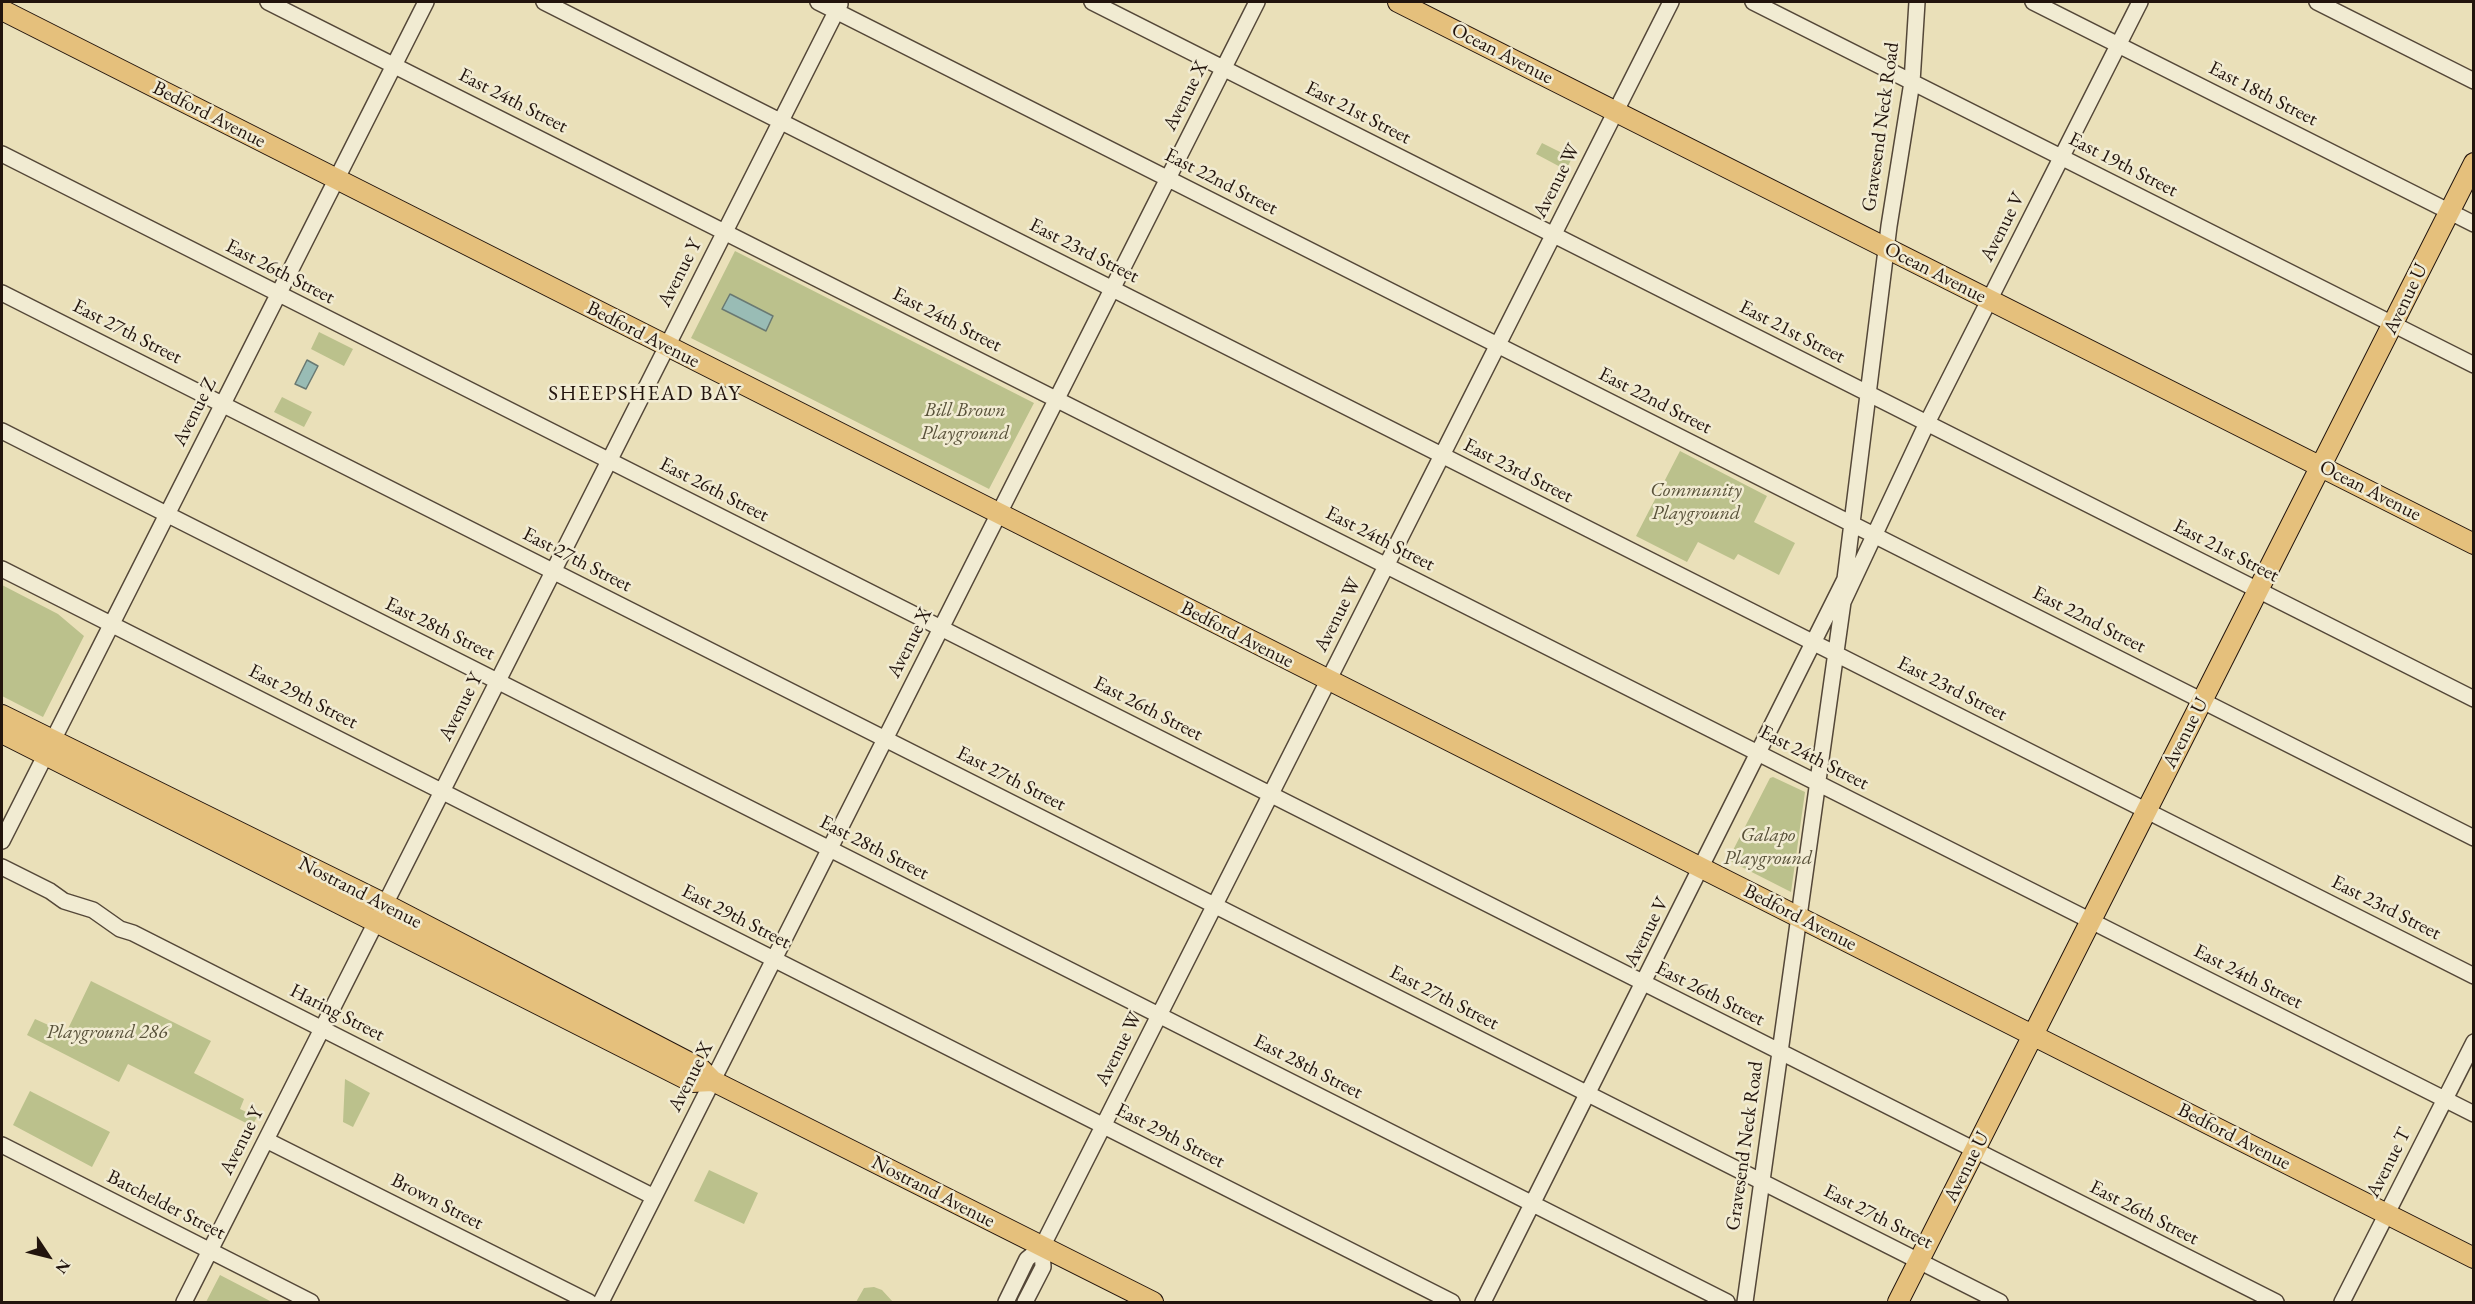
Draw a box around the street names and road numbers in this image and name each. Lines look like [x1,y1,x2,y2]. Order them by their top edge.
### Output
street label: Ocean Avenue [1447,18,1557,90]
street label: Gravesend Neck Road [1857,41,1905,213]
street label: East 18th Street [2204,56,2322,132]
street label: Avenue X [1158,57,1214,135]
street label: East 24th Street [454,63,572,139]
street label: Bedford Avenue [149,76,269,154]
street label: East 21st Street [1301,76,1415,150]
street label: East 19th Street [2064,127,2182,203]
street label: Avenue W [1528,140,1586,222]
street label: East 22nd Street [1161,143,1281,221]
street label: Avenue V [1975,188,2031,266]
street label: East 23rd Street [1025,213,1143,289]
street label: East 26th Street [221,234,339,310]
street label: Avenue Y [653,235,707,311]
street label: Ocean Avenue [1880,237,1990,309]
street label: Avenue U [2379,260,2433,338]
street label: East 24th Street [888,282,1006,358]
street label: East 27th Street [68,294,186,370]
street label: East 21st Street [1735,295,1849,369]
street label: Bedford Avenue [583,296,703,374]
street label: East 22nd Street [1595,362,1715,440]
street label: Avenue Z [168,374,222,450]
street label: East 23rd Street [1459,433,1577,509]
street label: East 26th Street [655,452,773,528]
street label: Ocean Avenue [2315,455,2425,527]
street label: East 24th Street [1321,501,1439,577]
street label: East 21st Street [2169,514,2283,588]
street label: East 27th Street [518,522,636,598]
street label: Avenue W [1309,574,1367,656]
street label: East 22nd Street [2029,581,2149,659]
street label: East 28th Street [381,592,499,666]
street label: Bedford Avenue [1177,596,1297,674]
street label: Avenue X [882,604,938,682]
street label: East 23rd Street [1893,651,2011,727]
street label: East 29th Street [244,659,362,735]
street label: Avenue Y [434,669,488,745]
street label: East 26th Street [1089,671,1207,747]
street label: Avenue U [2158,694,2214,772]
street label: East 24th Street [1755,720,1873,796]
street label: East 27th Street [952,741,1070,817]
street label: East 28th Street [815,810,933,886]
street label: Nostrand Avenue [294,852,426,934]
street label: East 23rd Street [2327,870,2445,946]
street label: East 29th Street [677,879,795,955]
street label: Bedford Avenue [1740,879,1860,957]
street label: Avenue V [1619,893,1675,971]
street label: East 24th Street [2189,939,2307,1015]
street label: East 26th Street [1651,956,1769,1032]
street label: East 27th Street [1385,960,1503,1036]
street label: Haring Street [286,979,388,1047]
street label: Avenue W [1090,1008,1148,1090]
street label: East 28th Street [1249,1029,1367,1105]
street label: Avenue X [663,1038,719,1116]
street label: Gravesend Neck Road [1721,1060,1769,1232]
street label: East 29th Street [1111,1098,1229,1174]
street label: Bedford Avenue [2174,1098,2294,1176]
street label: Avenue Y [215,1103,269,1179]
street label: Avenue T [2361,1124,2417,1202]
street label: Avenue U [1939,1128,1995,1206]
street label: Nostrand Avenue [867,1151,999,1233]
street label: Batchelder Street [103,1165,229,1245]
street label: Brown Street [387,1169,487,1235]
street label: East 26th Street [2085,1175,2203,1251]
street label: East 27th Street [1819,1179,1937,1255]

